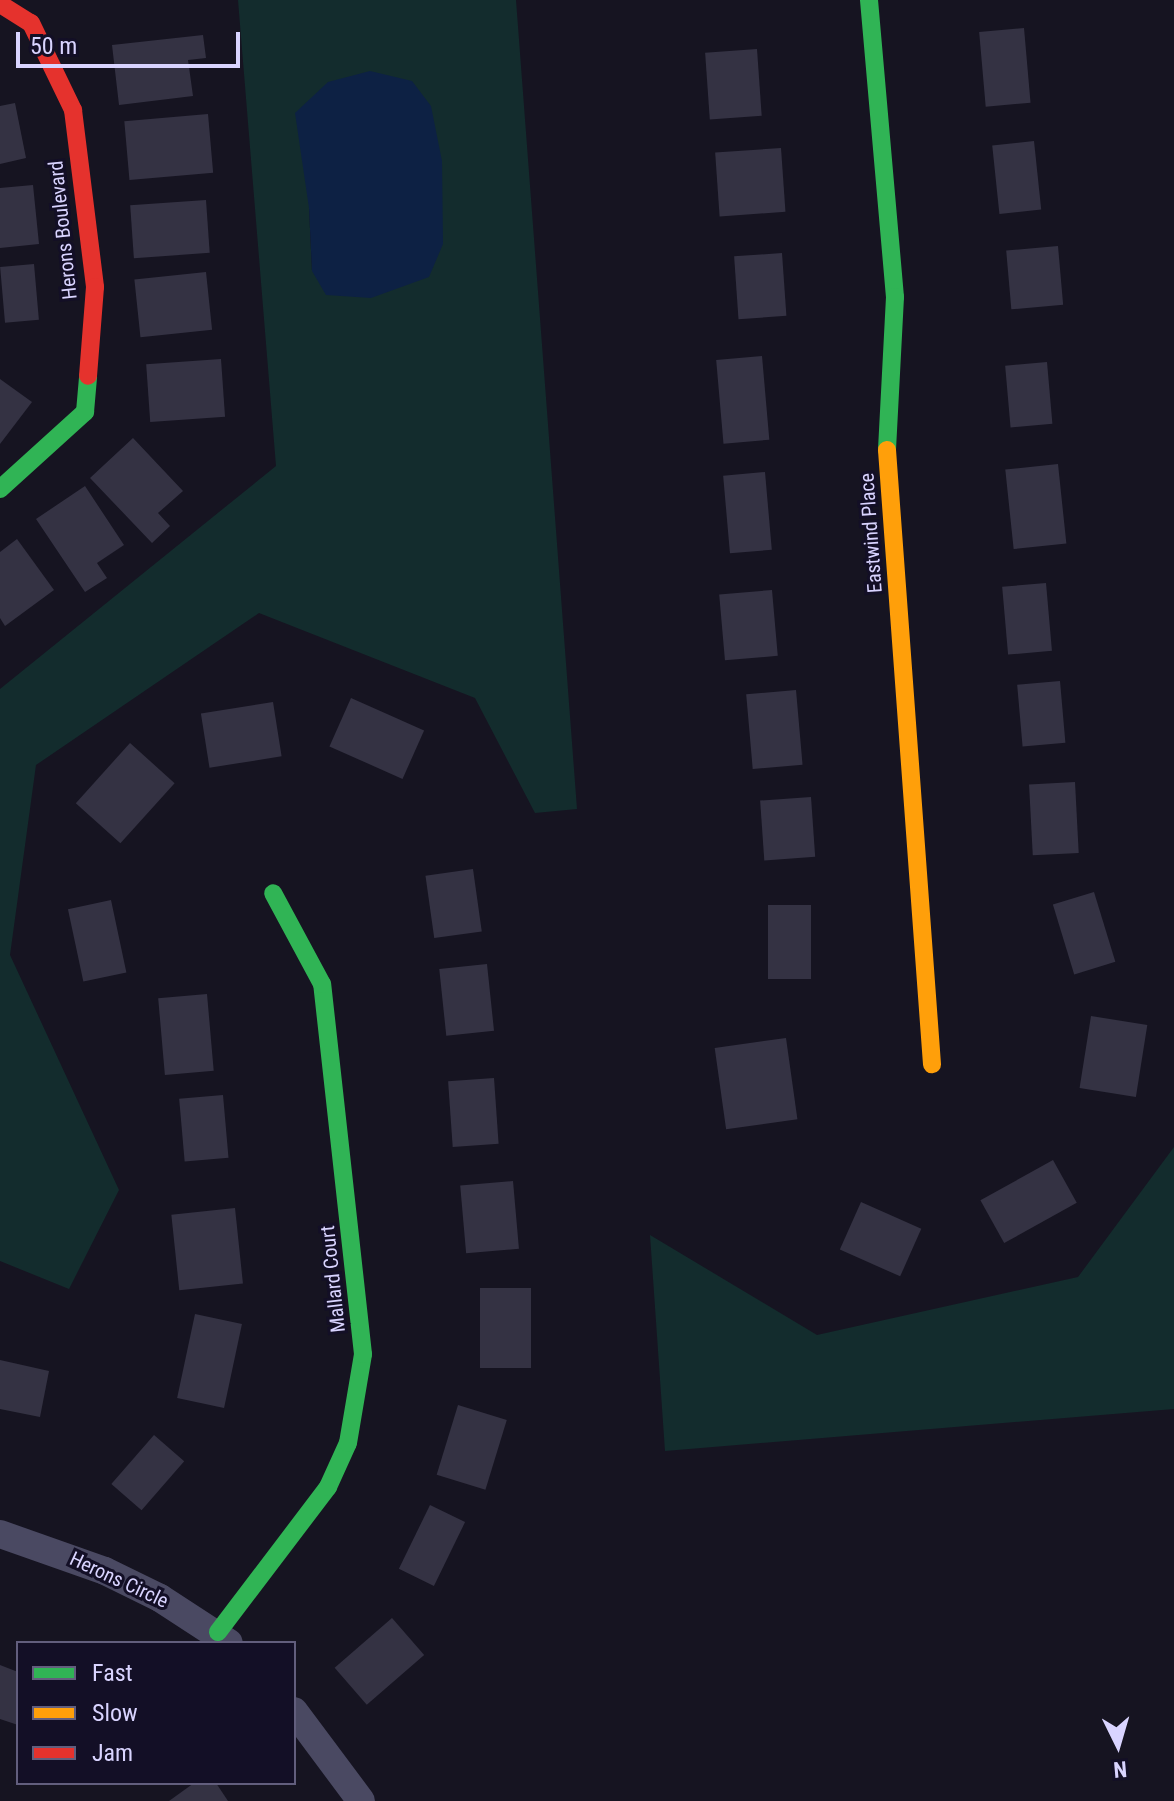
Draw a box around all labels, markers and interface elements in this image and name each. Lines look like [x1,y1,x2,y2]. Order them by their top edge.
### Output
scale bar [20,16,244,66]
text: 50 m [30,32,77,60]
street label: Herons Boulevard [44,159,82,301]
street label: Eastwind Place [855,472,887,594]
street label: Mallard Court [315,1224,351,1334]
street label: Herons Circle [66,1547,172,1613]
legend [16,1641,296,1785]
text: Fast [92,1659,133,1687]
text: Slow [92,1699,138,1727]
north arrow [1078,1705,1158,1785]
text: Jam [92,1739,133,1767]
text: N [1112,1756,1128,1782]

